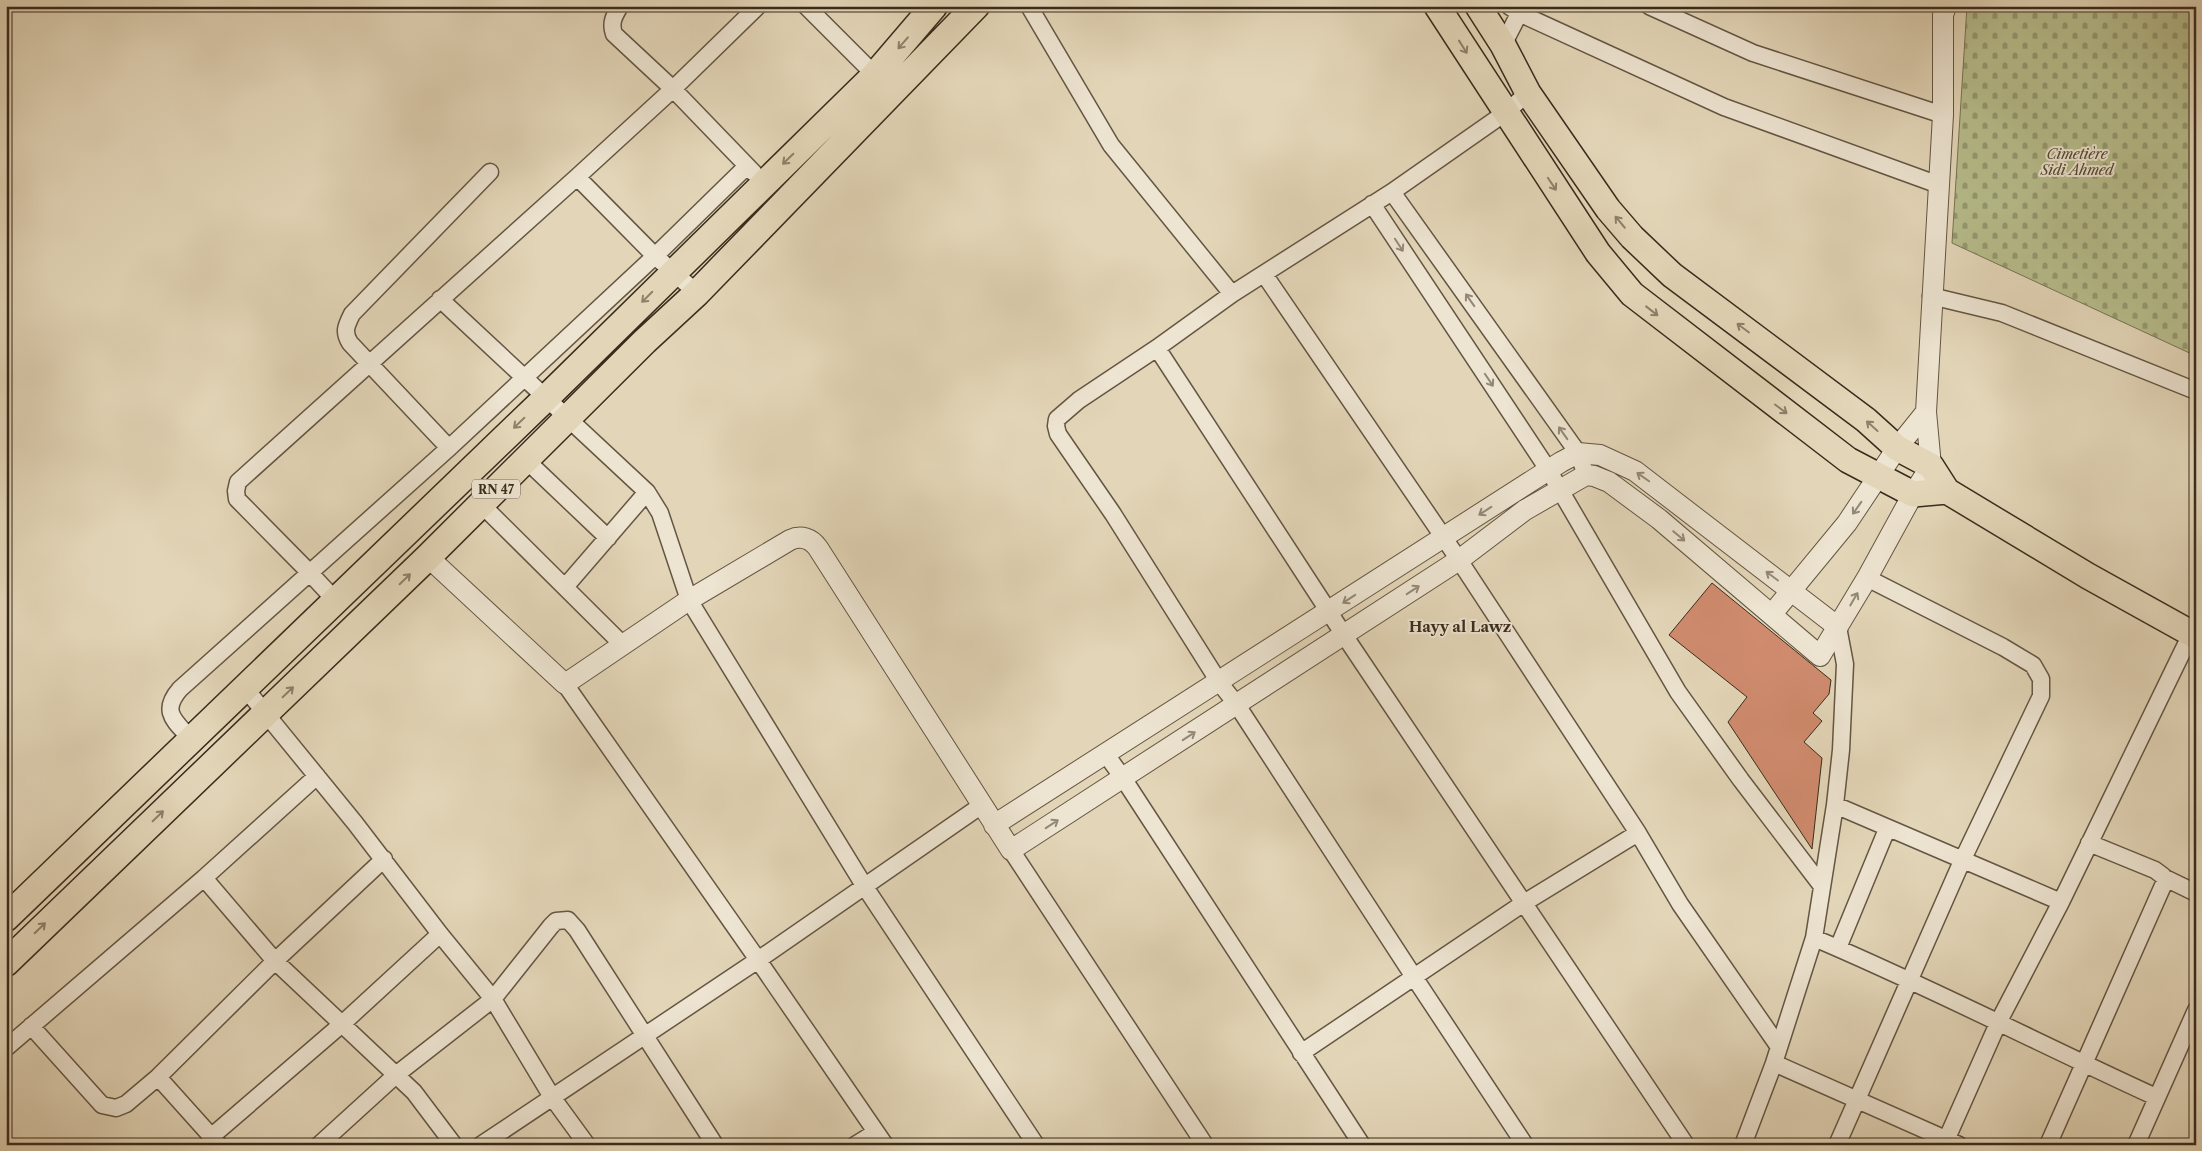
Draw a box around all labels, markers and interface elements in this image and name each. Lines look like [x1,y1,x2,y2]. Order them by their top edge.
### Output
one-way arrow [897,37,908,50]
one-way arrow [1459,40,1469,54]
park label: Cimetière Sidi Ahmed [2040,145,2115,179]
one-way arrow [782,153,795,165]
one-way arrow [1547,176,1557,190]
one-way arrow [1614,216,1626,229]
one-way arrow [1394,238,1404,252]
one-way arrow [641,291,654,303]
one-way arrow [1465,293,1475,307]
one-way arrow [1645,305,1658,316]
one-way arrow [1736,323,1750,333]
one-way arrow [1484,373,1494,387]
one-way arrow [1774,404,1788,414]
one-way arrow [513,417,525,429]
one-way arrow [1866,420,1879,432]
one-way arrow [1558,426,1568,440]
one-way arrow [1636,472,1650,482]
road number: RN 47 [472,479,520,498]
one-way arrow [1852,501,1862,515]
one-way arrow [1478,506,1492,516]
one-way arrow [1672,530,1685,541]
one-way arrow [1765,571,1779,581]
one-way arrow [399,573,411,585]
one-way arrow [1406,585,1420,595]
one-way arrow [1850,593,1860,607]
one-way arrow [1342,595,1356,605]
district label: Hayy al Lawz [1409,617,1511,636]
one-way arrow [282,686,295,698]
one-way arrow [1181,731,1195,741]
one-way arrow [152,810,164,822]
one-way arrow [1045,818,1059,829]
one-way arrow [34,922,47,934]

